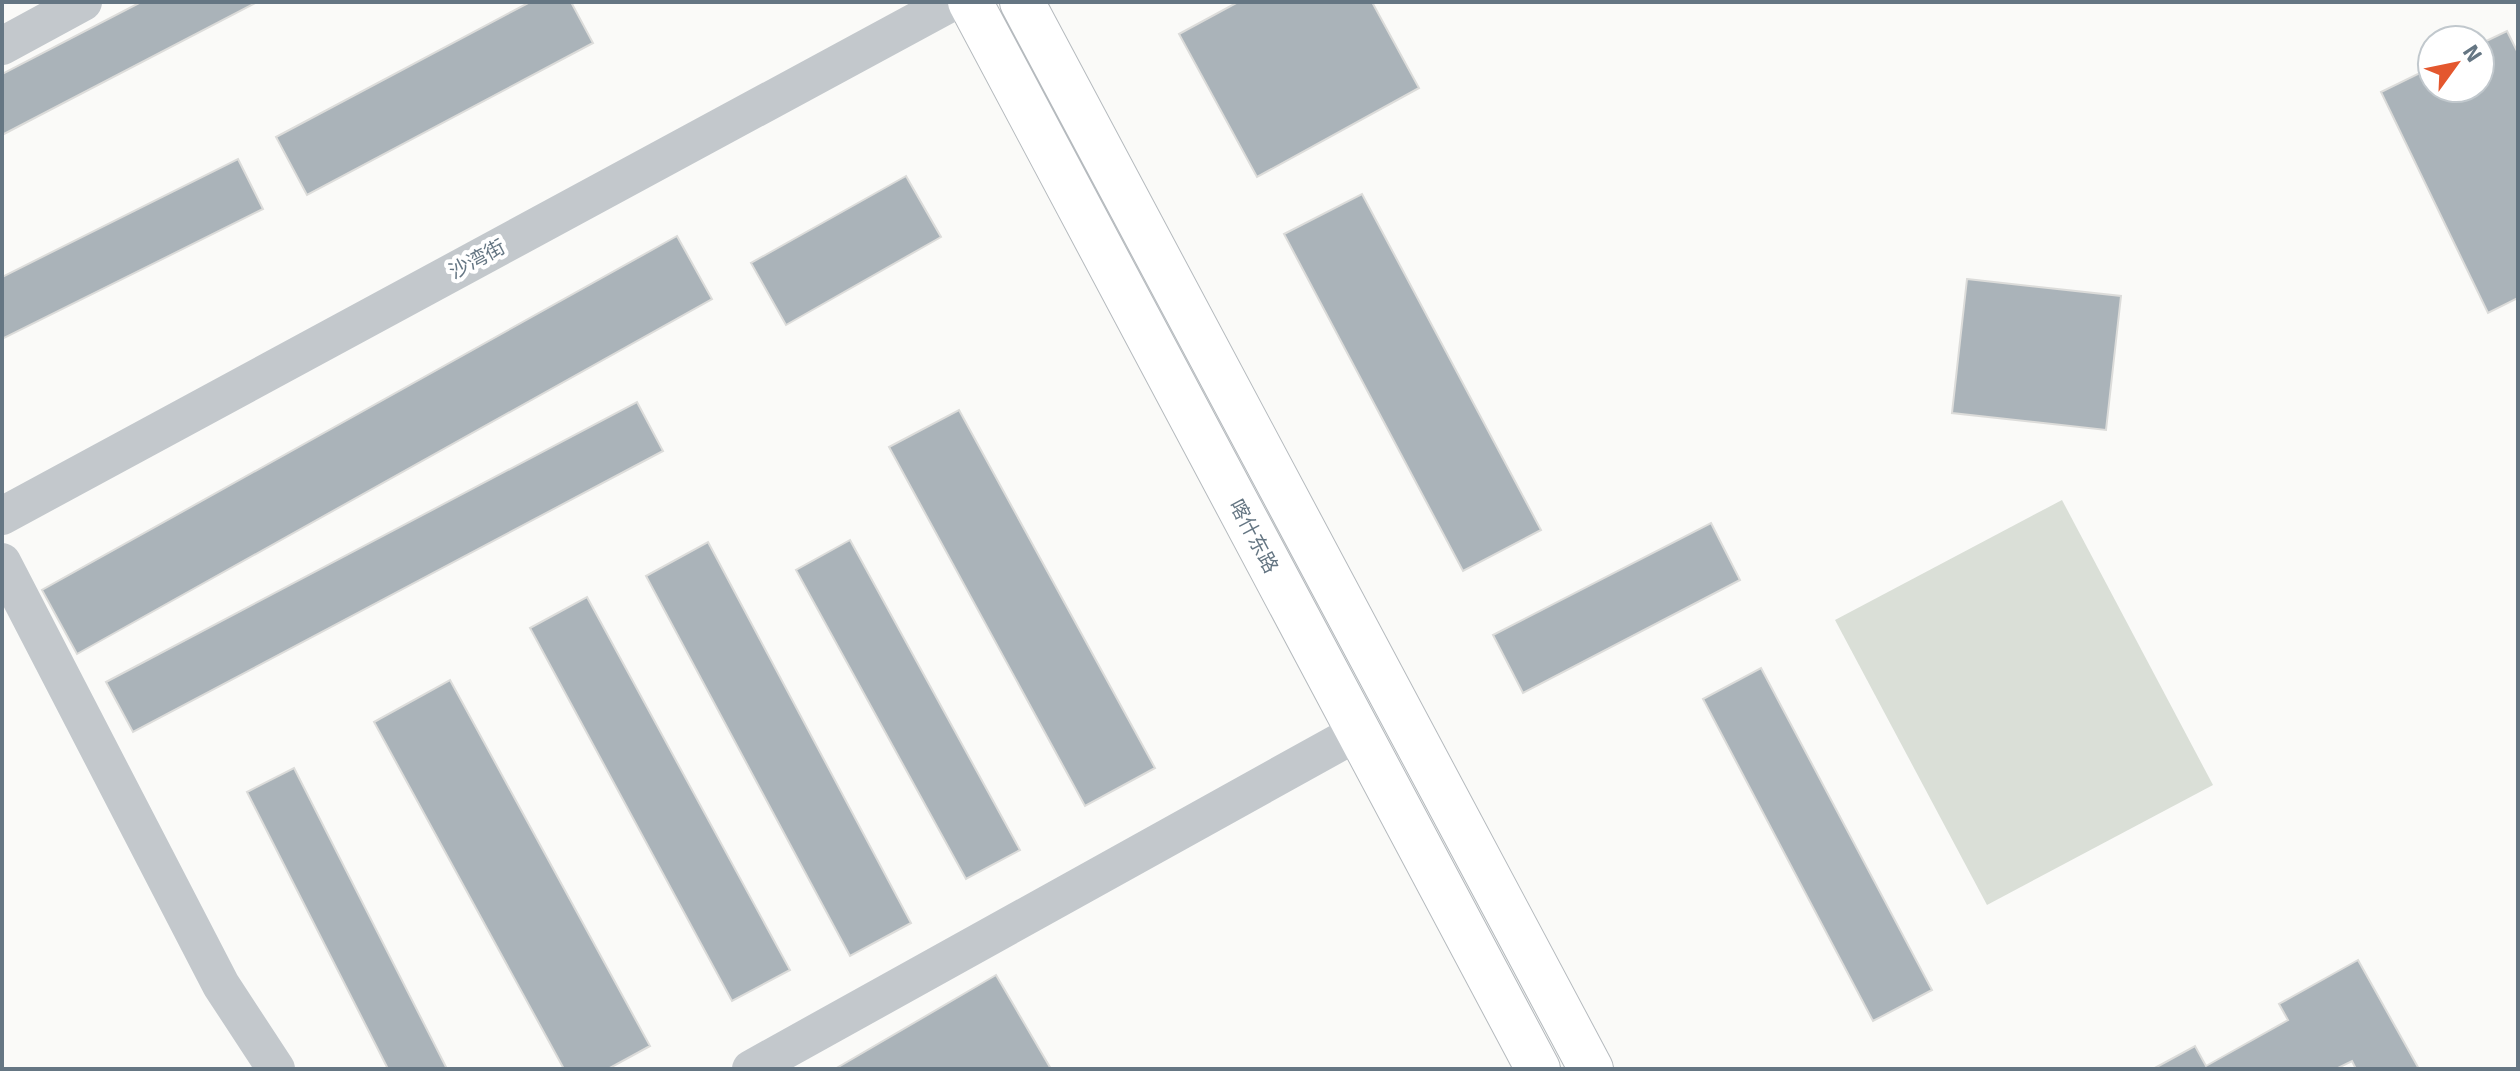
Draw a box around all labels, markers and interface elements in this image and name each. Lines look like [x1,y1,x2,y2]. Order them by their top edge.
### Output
north arrow [2416,24,2496,104]
text: N [2457,40,2488,67]
street label: 沙湾街 [445,234,510,285]
street label: 喀什东路 [1224,495,1283,577]

